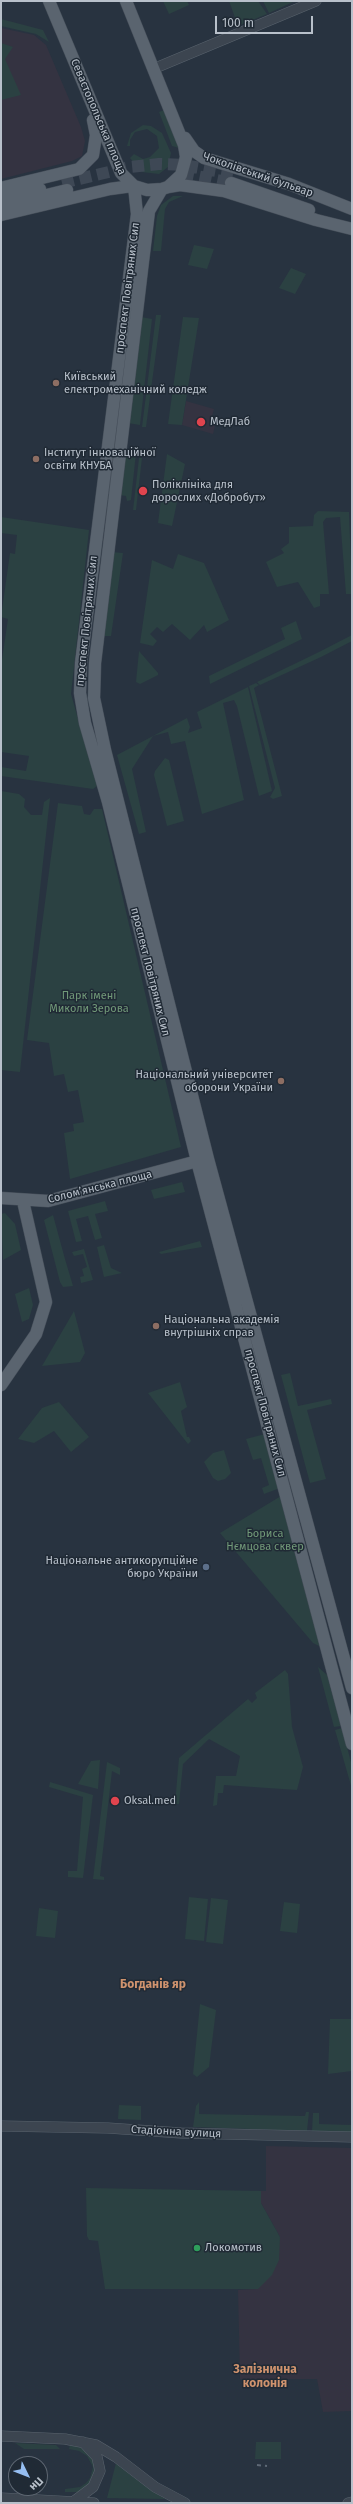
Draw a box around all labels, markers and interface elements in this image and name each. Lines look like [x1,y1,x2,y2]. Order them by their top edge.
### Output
scale bar [217,8,315,34]
text: 100 m [222,16,254,30]
street label: Севастопольська площа [68,57,128,177]
street label: Чоколівський бульвар [201,150,315,200]
street label: проспект Повітряних Сил [113,222,143,354]
place label: Київський електромеханічний коледж [64,370,207,396]
marker: Київський електромеханічний коледж [51,378,61,388]
place label: МедЛаб [210,415,250,429]
marker: МедЛаб [195,416,207,428]
place label: Інститут інноваційної освіти КНУБА [44,446,156,472]
marker: Інститут інноваційної освіти КНУБА [31,454,41,464]
place label: Поліклініка для дорослих «Добробут» [152,478,266,504]
marker: Поліклініка для дорослих «Добробут» [137,485,149,497]
street label: проспект Повітряних Сил [74,555,100,687]
street label: проспект Повітряних Сил [128,907,172,1037]
park label: Парк імені Миколи Зерова [49,989,129,1015]
place label: Національний університет оборони України [135,1068,273,1094]
marker: Національний університет оборони України [276,1076,286,1086]
street label: Соломʼянська площа [47,1168,153,1206]
place label: Національна академія внутрішніх справ [164,1313,280,1339]
marker: Національна академія внутрішніх справ [151,1321,161,1331]
street label: проспект Повітряних Сил [242,1348,288,1478]
park label: Бориса Нємцова сквер [226,1527,304,1553]
place label: Національне антикорупційне бюро України [45,1554,198,1580]
marker: Національне антикорупційне бюро України [201,1562,211,1572]
place label: Oksal.med [124,1794,176,1808]
marker: Oksal.med [109,1795,121,1807]
district label: Богданів яр [120,1978,186,1992]
street label: Стадіонна вулиця [130,2123,222,2141]
place label: Локомотив [205,2241,262,2255]
marker: Локомотив [192,2243,202,2253]
district label: Залізнична колонія [233,2363,297,2391]
north arrow [8,2456,48,2496]
text: Пн [27,2474,46,2493]

